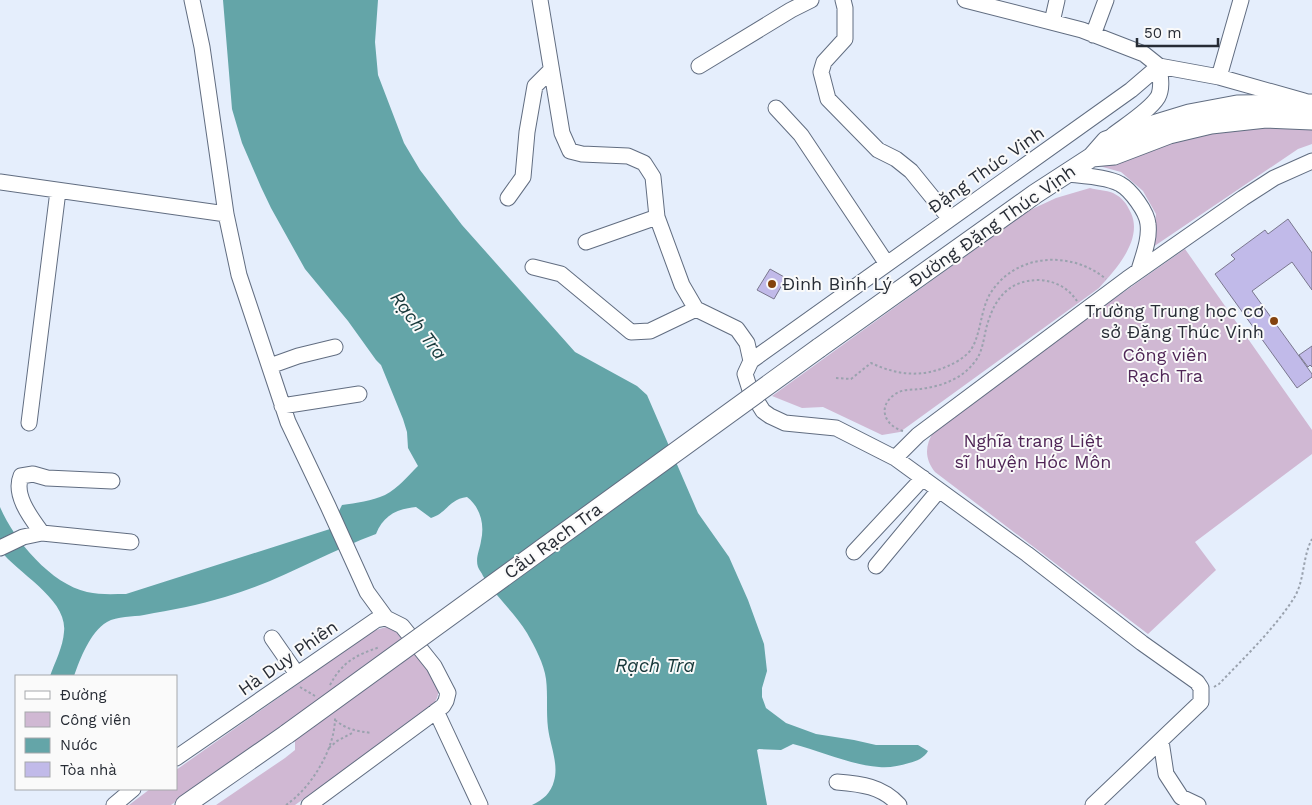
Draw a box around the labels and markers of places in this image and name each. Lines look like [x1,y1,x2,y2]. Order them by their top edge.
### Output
place label: Đình Bình Lý [782,273,892,294]
marker: Đình Bình Lý [766,278,778,290]
place label: Trường Trung học cơ sở Đặng Thúc Vịnh [1085,300,1264,342]
marker: Trường Trung học cơ sở Đặng Thúc Vịnh [1268,315,1280,327]

